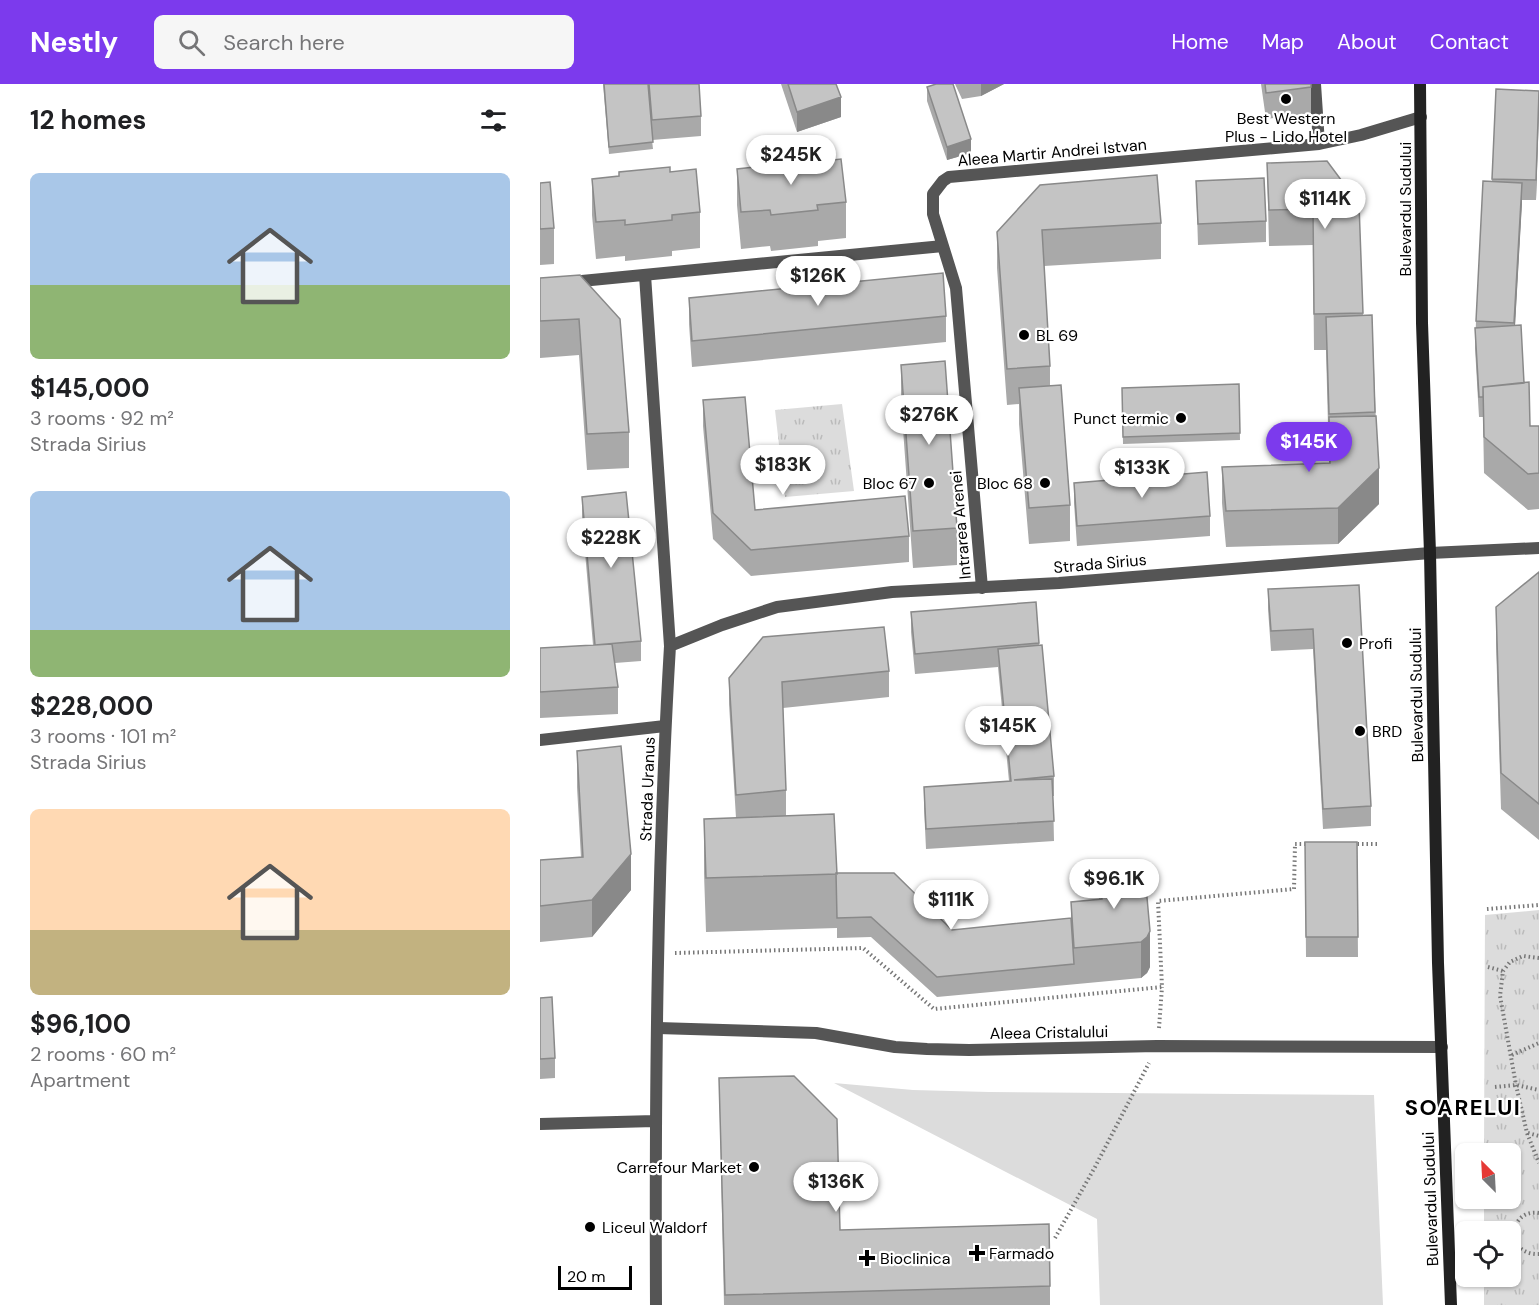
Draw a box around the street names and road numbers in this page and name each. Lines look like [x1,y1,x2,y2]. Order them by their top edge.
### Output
street label: Aleea Martir Andrei Istvan [957,134,1148,171]
street label: Bulevardul Sudului [1395,142,1416,276]
street label: Intrarea Arenei [945,470,976,580]
street label: Strada Sirius [1053,549,1147,578]
street label: Bulevardul Sudului [1405,627,1428,763]
street label: Strada Uranus [635,736,660,842]
street label: Aleea Cristalului [990,1021,1108,1044]
street label: Bulevardul Sudului [1418,1131,1443,1267]

